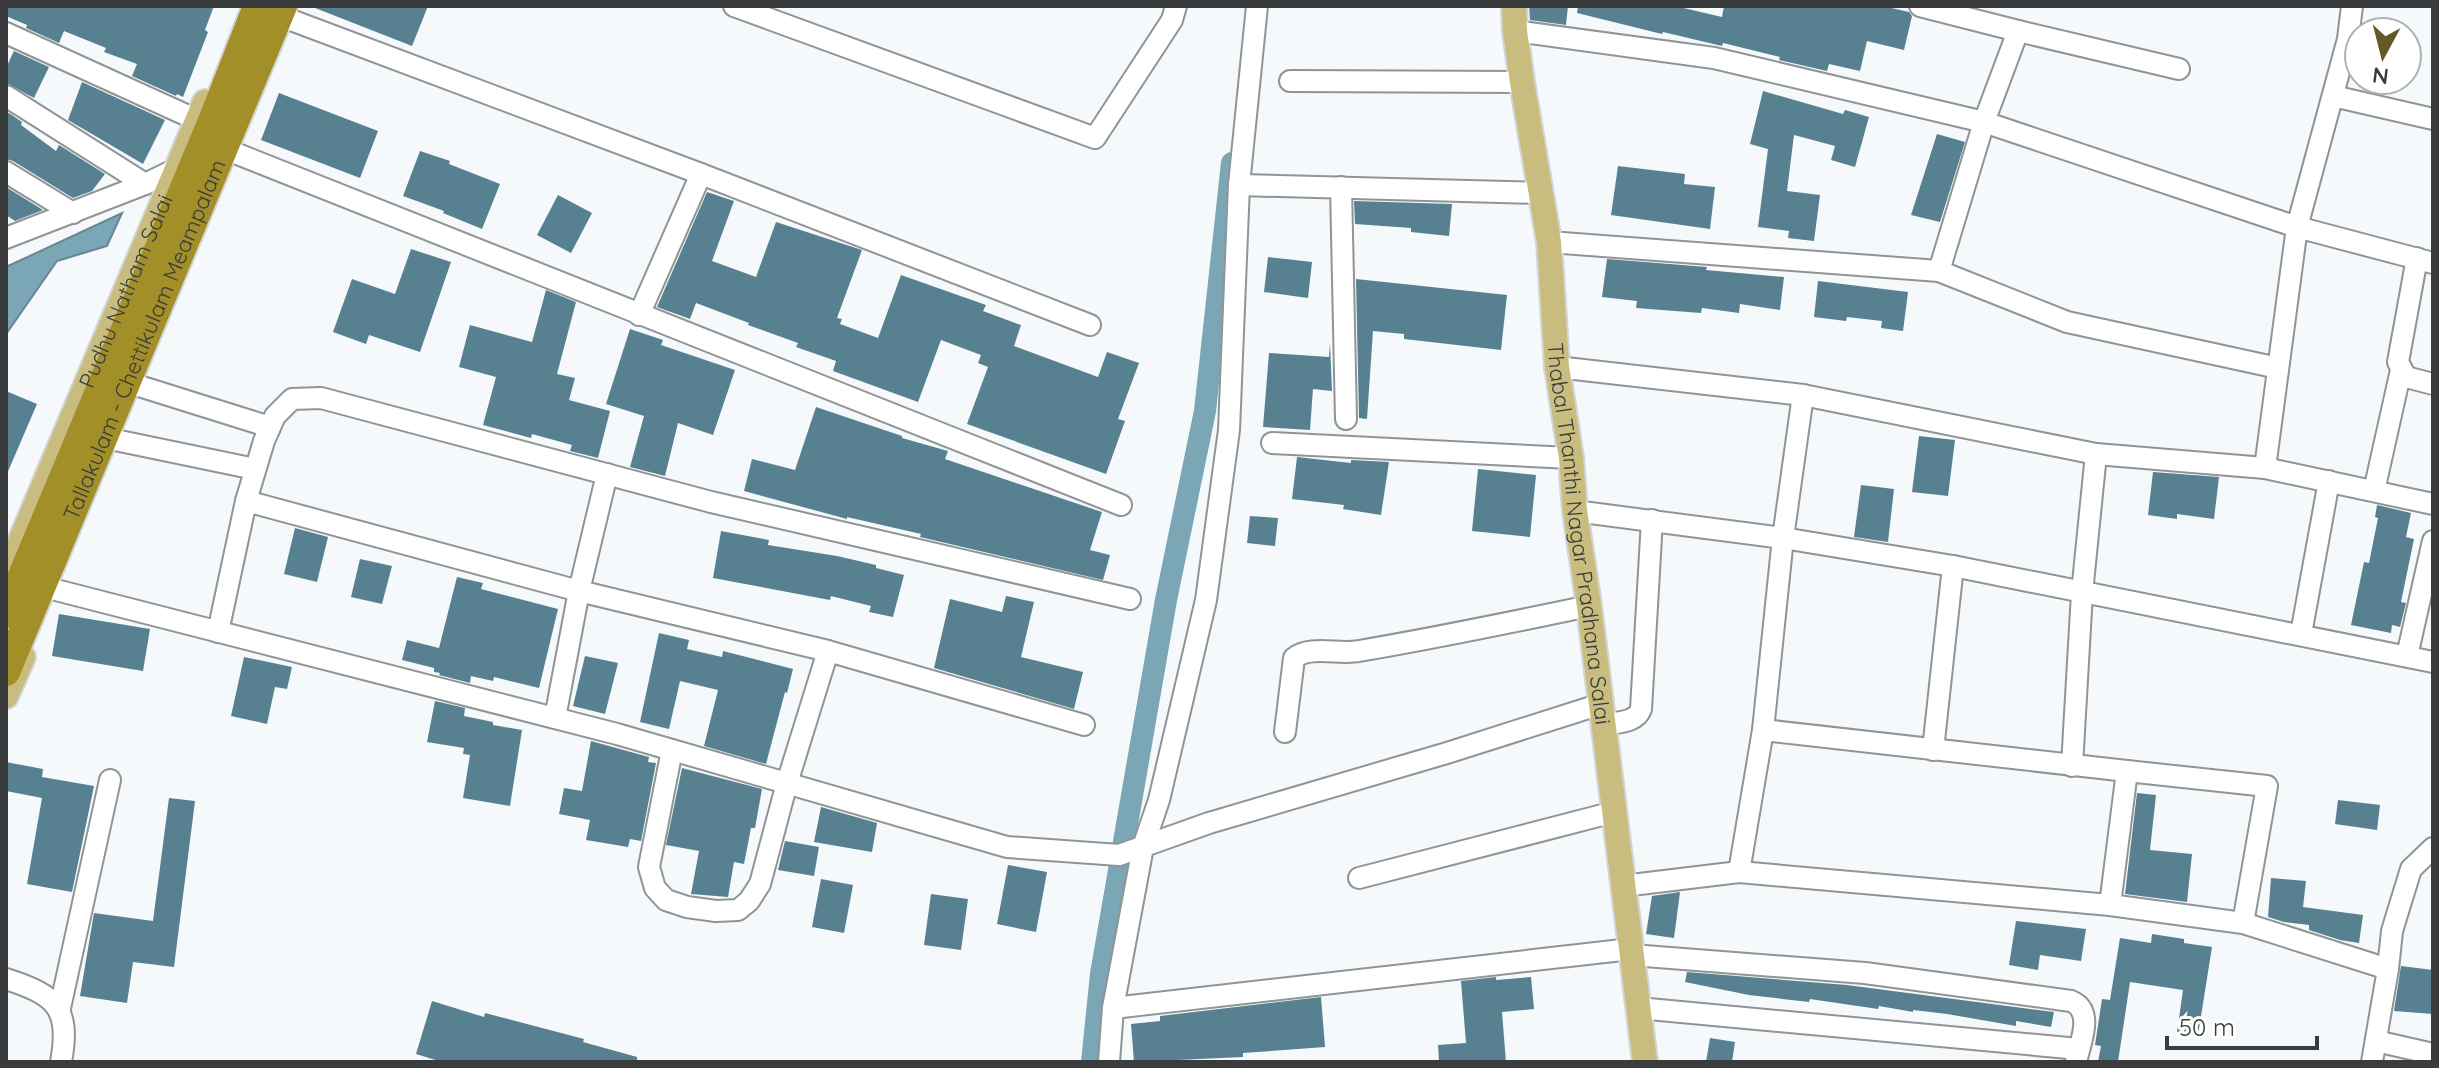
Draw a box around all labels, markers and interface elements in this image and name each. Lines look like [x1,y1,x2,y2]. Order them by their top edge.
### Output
north arrow [2343,16,2423,96]
text: N [2371,61,2390,91]
street label: Tallakulam - Chettikulam Meampalam [57,155,232,524]
street label: Pudhu Natham Salai [72,190,179,392]
street label: Thabal Thanthi Nagar Pradhana Salai [1541,342,1617,726]
scale bar [2167,1000,2317,1050]
text: 50 m [2179,1012,2235,1042]

